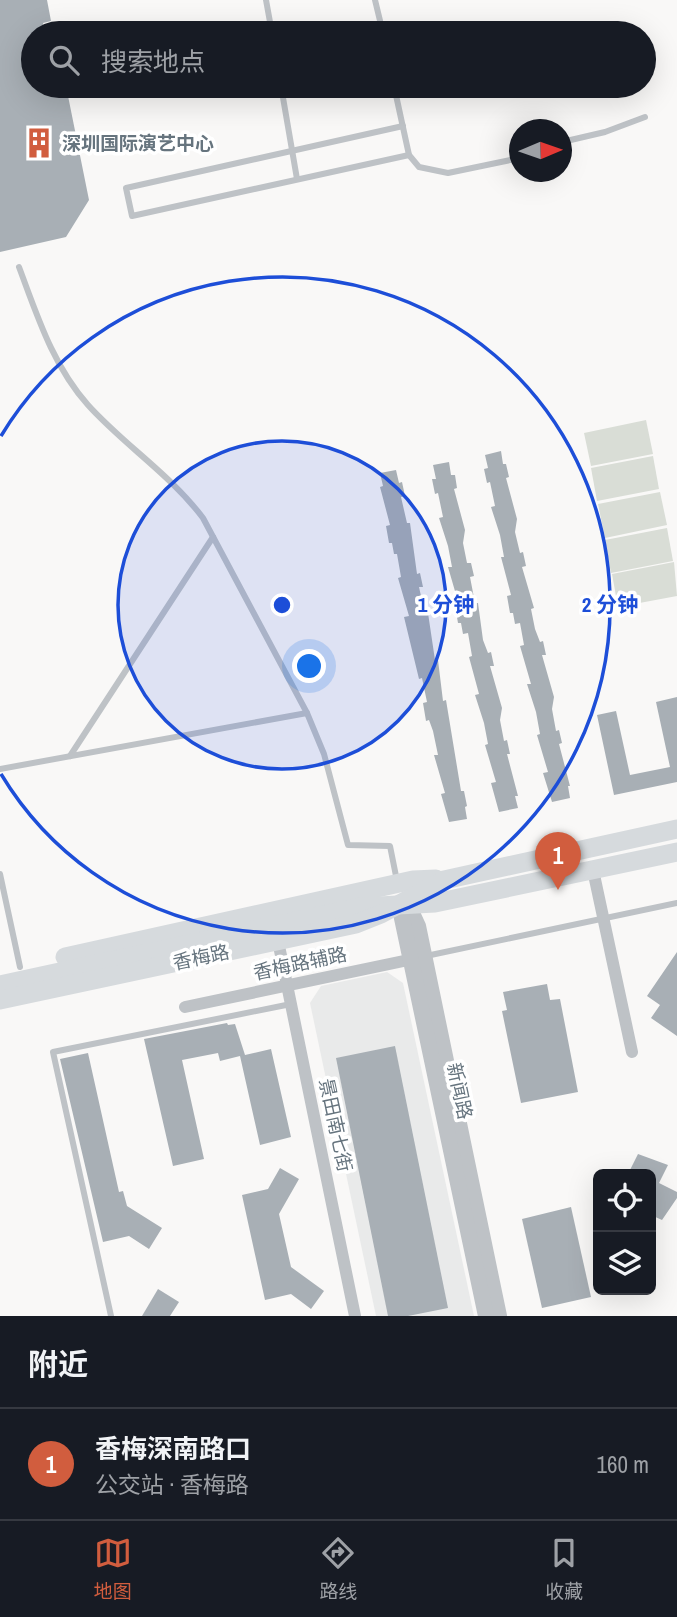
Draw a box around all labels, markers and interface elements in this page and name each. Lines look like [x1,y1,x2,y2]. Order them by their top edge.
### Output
search box [21,21,656,98]
icon: search [45,41,83,79]
text: 搜索地点 [101,44,205,79]
north arrow [509,119,572,182]
building icon: 深圳国际演艺中心 [22,126,56,160]
place label: 深圳国际演艺中心 [62,130,214,156]
text: 1 分钟 [418,590,474,619]
text: 2 分钟 [582,590,638,619]
centre of rings [270,593,294,617]
your location [292,649,326,683]
pin: 1 [535,832,581,890]
street label: 香梅路 [170,938,232,976]
street label: 香梅路辅路 [251,940,349,986]
street label: 新闻路 [441,1060,479,1122]
street label: 景田南七街 [313,1076,359,1174]
map controls [593,1169,656,1295]
button: locate [593,1169,656,1232]
button: layers [593,1232,656,1295]
text: 附近 [28,1344,88,1384]
text: 香梅深南路口 [95,1431,251,1466]
text: 1 [46,1449,56,1480]
text: 160 m [597,1449,649,1480]
text: 公交站 · 香梅路 [95,1469,249,1500]
tab: 地图 [94,1534,132,1604]
tab: 路线 [319,1534,357,1604]
tab: 收藏 [545,1534,583,1604]

